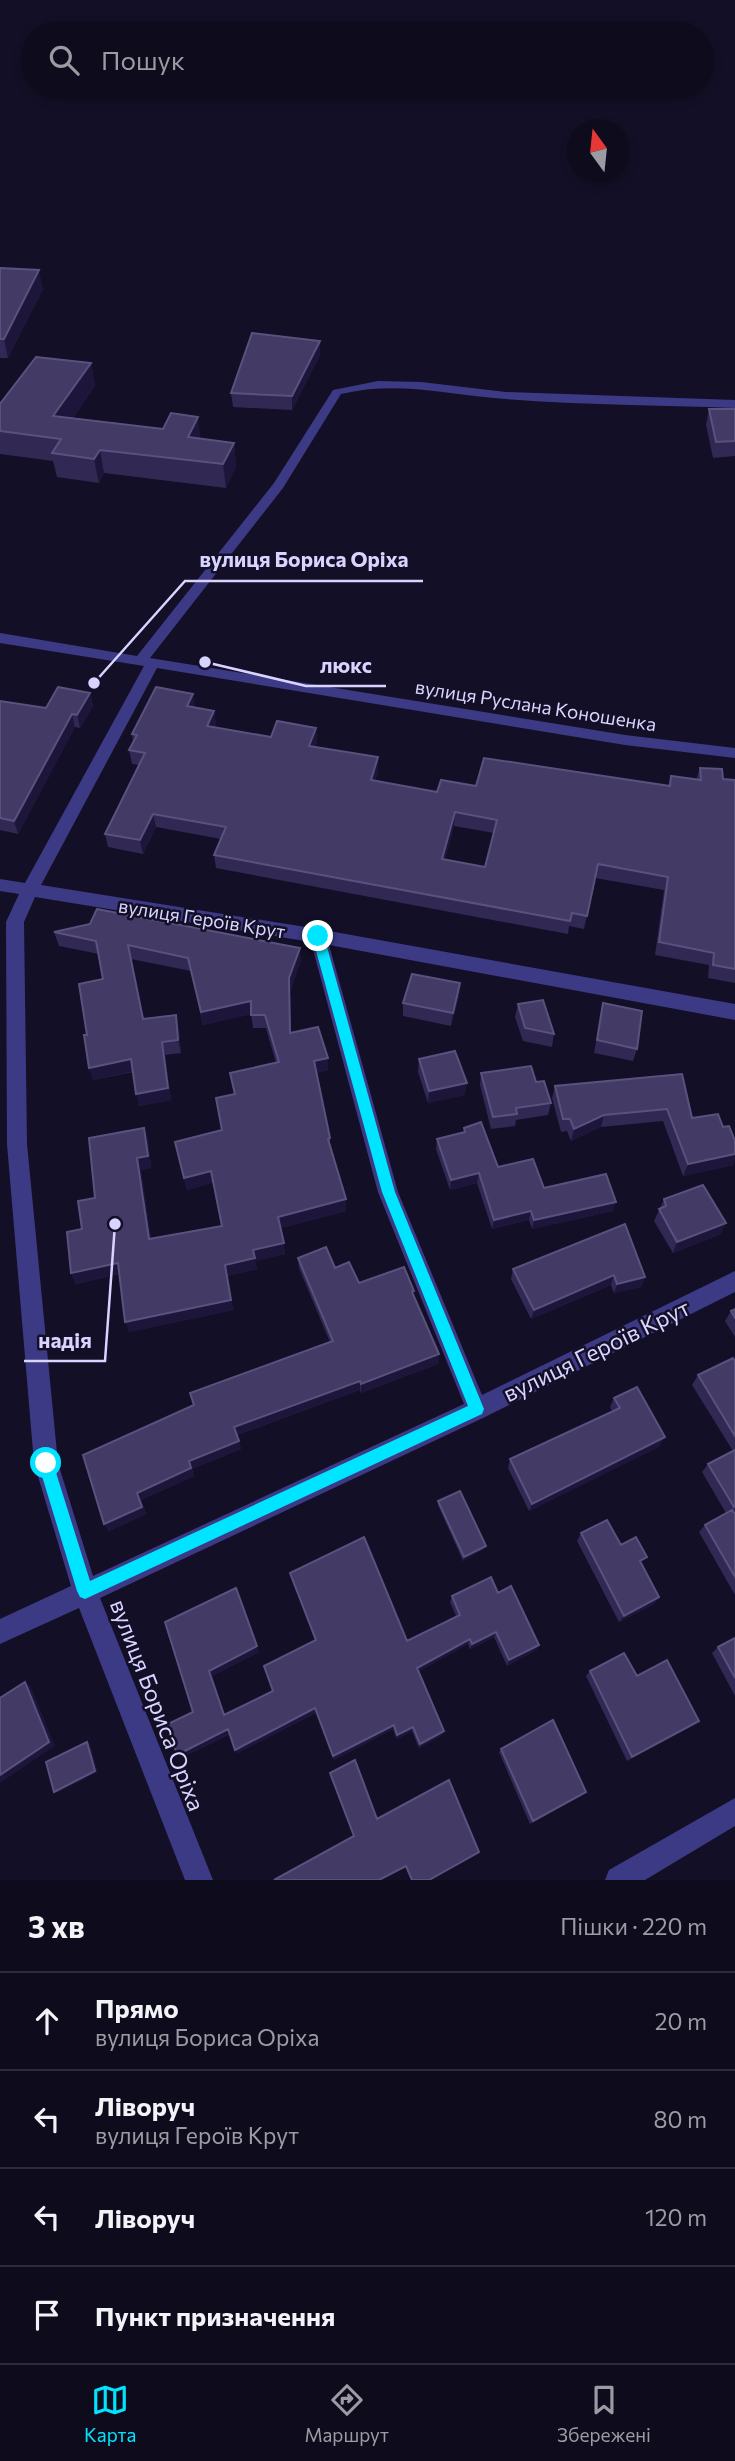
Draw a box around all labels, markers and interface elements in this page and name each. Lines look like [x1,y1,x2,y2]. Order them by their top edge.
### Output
search box [21,21,714,98]
icon: search [45,41,83,79]
text: Пошук [101,44,185,75]
north arrow [567,119,630,182]
callout: вулиця Бориса Оріха [185,539,423,581]
text: вулиця Бориса Оріха [199,546,409,571]
callout: люкс [306,644,386,686]
text: люкс [320,652,372,677]
street label: вулиця Руслана Коношенка [414,675,658,735]
street label: вулиця Героїв Крут [117,893,287,943]
route end [302,920,333,951]
street label: вулиця Героїв Крут [498,1293,694,1407]
callout: надія [24,1319,105,1361]
text: надія [38,1327,92,1352]
route start [30,1447,61,1478]
street label: вулиця Бориса Оріха [105,1595,211,1815]
text: 3 хв [28,1907,85,1944]
text: Пішки · 220 m [560,1912,707,1940]
text: Прямо [95,1992,179,2023]
icon: ahead [28,2002,66,2040]
text: 20 m [655,2007,707,2035]
text: вулиця Бориса Оріха [95,2023,319,2051]
text: Ліворуч [95,2090,195,2121]
icon: left [28,2100,66,2138]
text: 80 m [654,2105,707,2133]
text: вулиця Героїв Крут [95,2121,299,2149]
icon: left [28,2198,66,2236]
text: Ліворуч [95,2202,195,2233]
text: 120 m [645,2203,707,2231]
icon: arrive [28,2296,66,2334]
text: Пункт призначення [95,2300,335,2331]
tab: Карта [84,2381,136,2446]
tab: Маршрут [305,2381,389,2446]
tab: Збережені [557,2381,651,2446]

